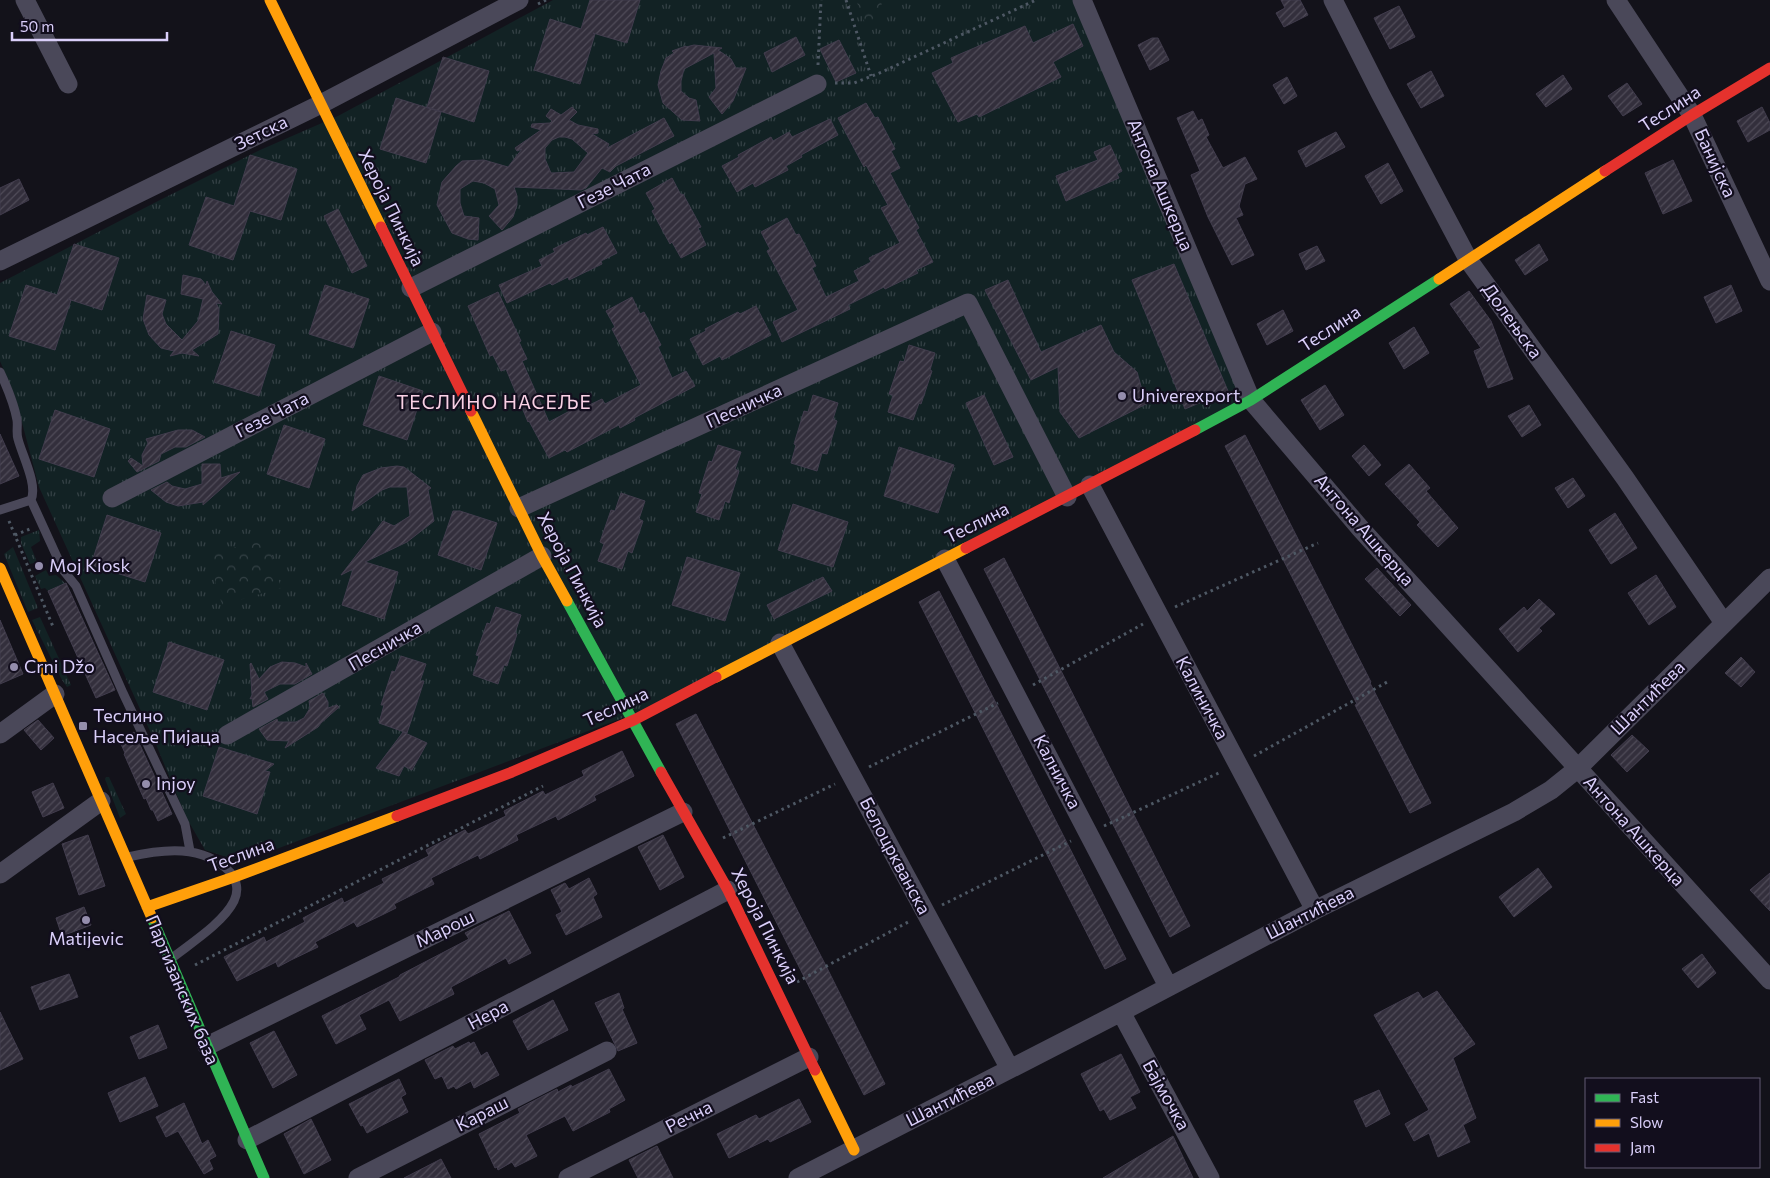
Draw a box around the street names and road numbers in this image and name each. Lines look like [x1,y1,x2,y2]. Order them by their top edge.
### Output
street label: Теслина [1635,80,1704,136]
street label: Зетска [231,110,291,154]
street label: Антона Ашкерца [1123,115,1199,254]
street label: Банијска [1690,125,1741,201]
street label: Хероја Пинкија [354,145,430,270]
street label: Гезе Чата [573,157,654,213]
street label: Долењска [1478,279,1547,362]
street label: Теслина [1295,300,1364,356]
street label: Песничка [702,378,785,432]
street label: Гезе Чата [231,386,312,442]
street label: Антона Ашкерца [1310,469,1419,590]
street label: Теслина [941,497,1012,548]
street label: Хероја Пинкија [533,508,613,631]
street label: Песничка [344,615,425,675]
street label: Калиничка [1172,652,1234,743]
street label: Шантићева [1606,656,1689,739]
street label: Теслина [580,682,651,731]
street label: Калничка [1029,731,1087,812]
street label: Антона Ашкерца [1579,771,1690,890]
street label: Белоцркванска [856,793,936,918]
street label: Теслина [205,832,277,876]
street label: Хероја Пинкија [727,864,805,987]
street label: Шантићева [1262,881,1357,944]
street label: Марош [412,904,478,952]
street label: Партизанских база [141,911,224,1068]
street label: Нера [463,994,512,1034]
street label: Бајмочка [1139,1055,1195,1134]
street label: Шантићева [902,1068,997,1131]
street label: Караш [452,1091,512,1136]
street label: Речна [661,1095,716,1137]

